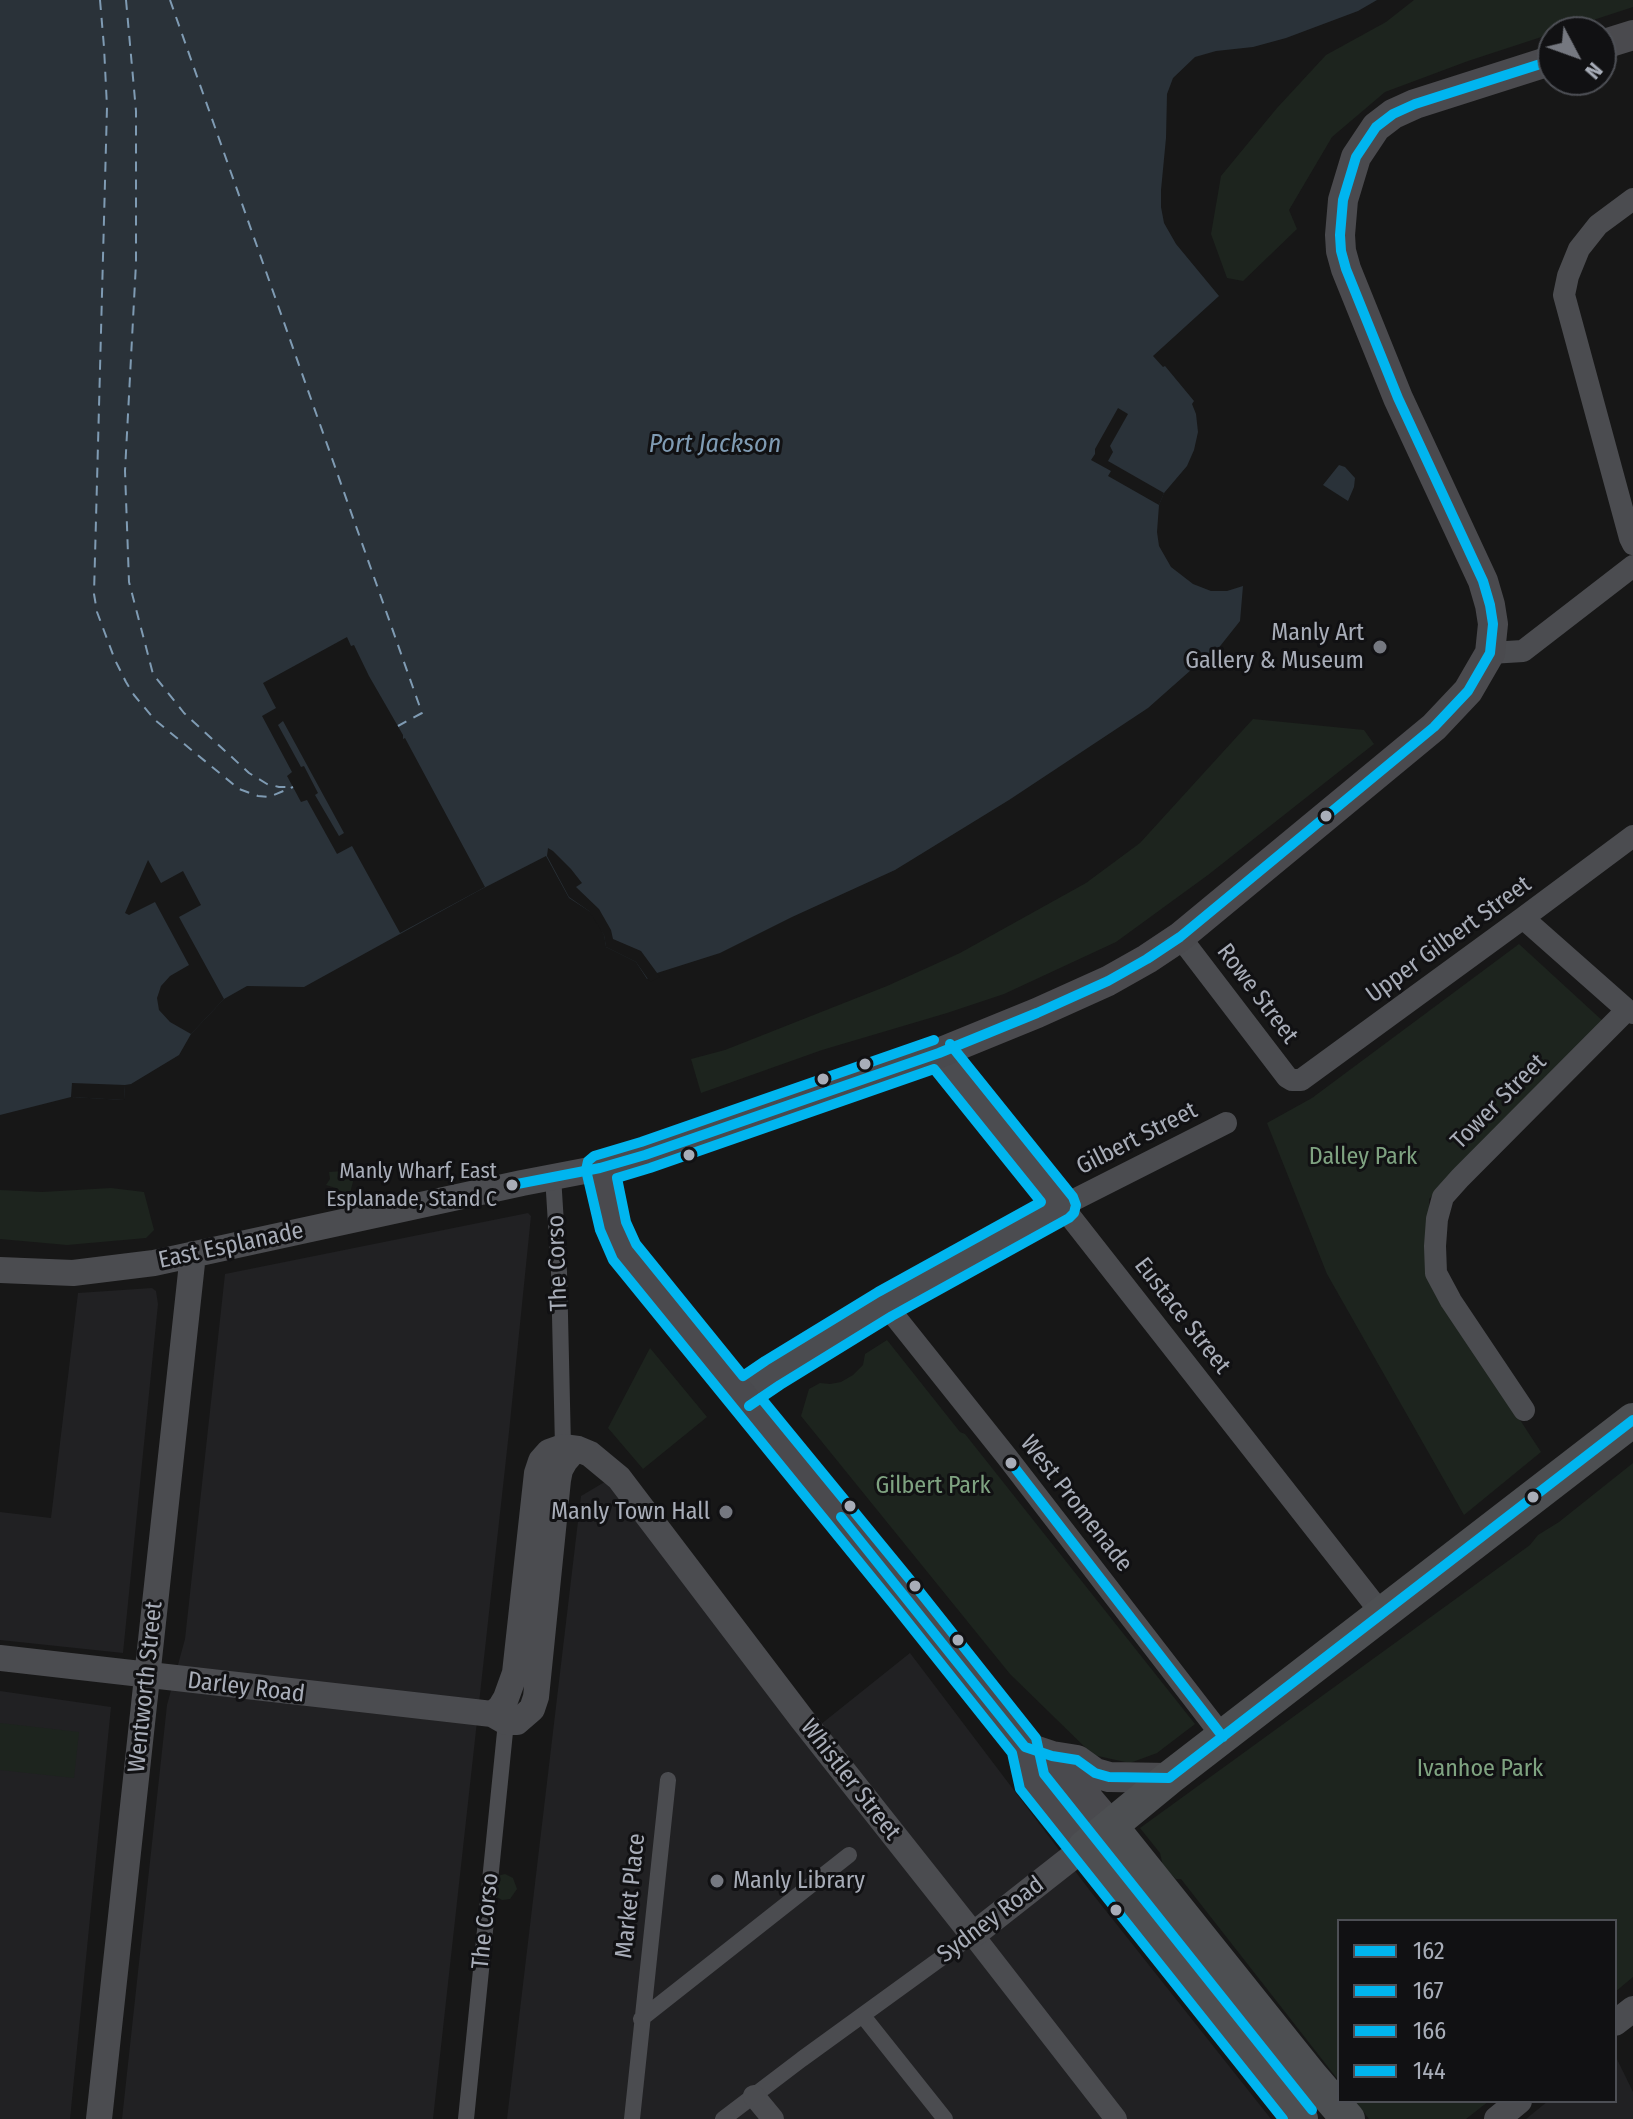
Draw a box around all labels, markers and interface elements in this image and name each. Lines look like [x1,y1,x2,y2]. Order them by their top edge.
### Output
north arrow [1537,16,1617,96]
text: N [1579,57,1608,85]
water label: Port Jackson [649,429,781,461]
place label: Manly Art Gallery & Museum [1185,619,1364,675]
marker: Manly Art Gallery & Museum [1371,638,1389,656]
unlabelled marker [1318,808,1334,824]
street label: Upper Gilbert Street [1361,870,1537,1010]
street label: Rowe Street [1210,938,1304,1050]
street label: Tower Street [1445,1048,1553,1156]
unlabelled marker [857,1056,873,1072]
unlabelled marker [815,1071,831,1087]
street label: Gilbert Street [1072,1096,1202,1182]
park label: Dalley Park [1309,1143,1417,1171]
unlabelled marker [681,1147,697,1163]
place label: Manly Wharf, East Esplanade, Stand C [326,1159,497,1210]
marker: Manly Wharf, East Esplanade, Stand C [504,1177,520,1193]
street label: The Corso [542,1214,574,1312]
street label: East Esplanade [156,1217,306,1275]
street label: Eustace Street [1128,1252,1236,1380]
street label: West Promenade [1014,1430,1138,1578]
unlabelled marker [1003,1455,1019,1471]
park label: Gilbert Park [875,1472,991,1500]
unlabelled marker [1525,1489,1541,1505]
place label: Manly Town Hall [551,1498,710,1526]
unlabelled marker [842,1498,858,1514]
marker: Manly Town Hall [717,1503,735,1521]
unlabelled marker [907,1578,923,1594]
street label: Wentworth Street [123,1600,169,1774]
unlabelled marker [950,1632,966,1648]
street label: Darley Road [186,1667,306,1709]
street label: Whistler Street [794,1714,906,1846]
park label: Ivanhoe Park [1417,1755,1543,1783]
street label: Market Place [610,1832,652,1960]
place label: Manly Library [733,1867,865,1895]
street label: Sydney Road [932,1871,1050,1969]
street label: The Corso [467,1872,505,1970]
marker: Manly Library [708,1872,726,1890]
unlabelled marker [1108,1902,1124,1918]
legend [1337,1919,1617,2103]
text: 162 [1413,1937,1445,1965]
text: 167 [1413,1977,1444,2005]
text: 166 [1413,2017,1446,2045]
text: 144 [1413,2057,1446,2085]

